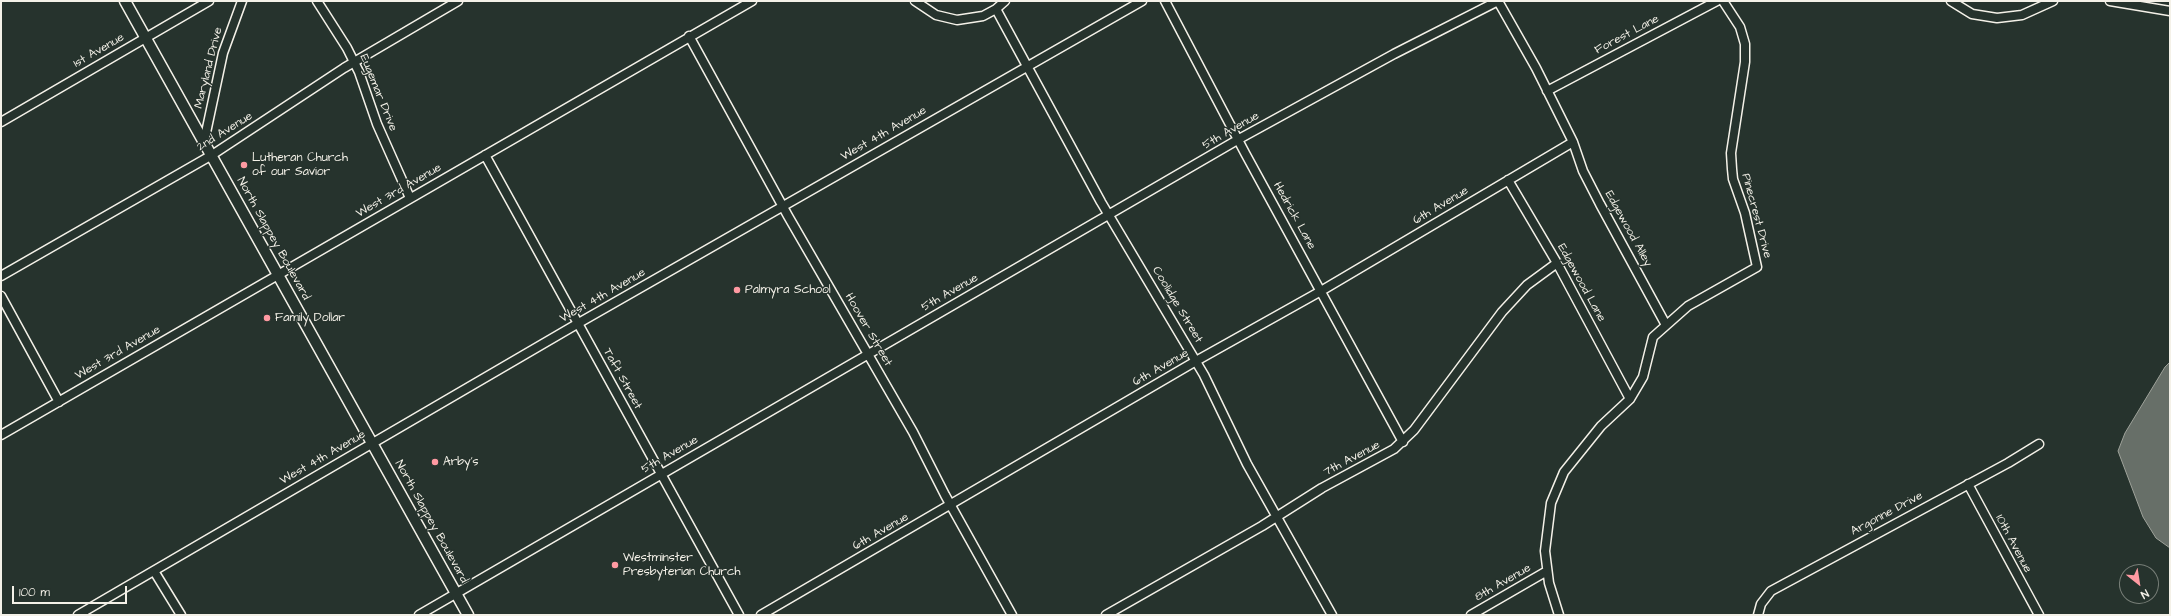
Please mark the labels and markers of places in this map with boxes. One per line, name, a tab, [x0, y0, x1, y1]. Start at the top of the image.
place label: Lutheran Church of our Savior	[252, 151, 348, 179]
marker: Lutheran Church of our Savior	[239, 160, 249, 170]
place label: Palmyra School	[745, 283, 831, 297]
marker: Palmyra School	[732, 285, 742, 295]
place label: Family Dollar	[275, 311, 345, 325]
marker: Family Dollar	[262, 313, 272, 323]
place label: Arby's	[443, 455, 479, 469]
marker: Arby's	[430, 457, 440, 467]
place label: Westminster Presbyterian Church	[623, 551, 740, 579]
marker: Westminster Presbyterian Church	[610, 560, 620, 570]

